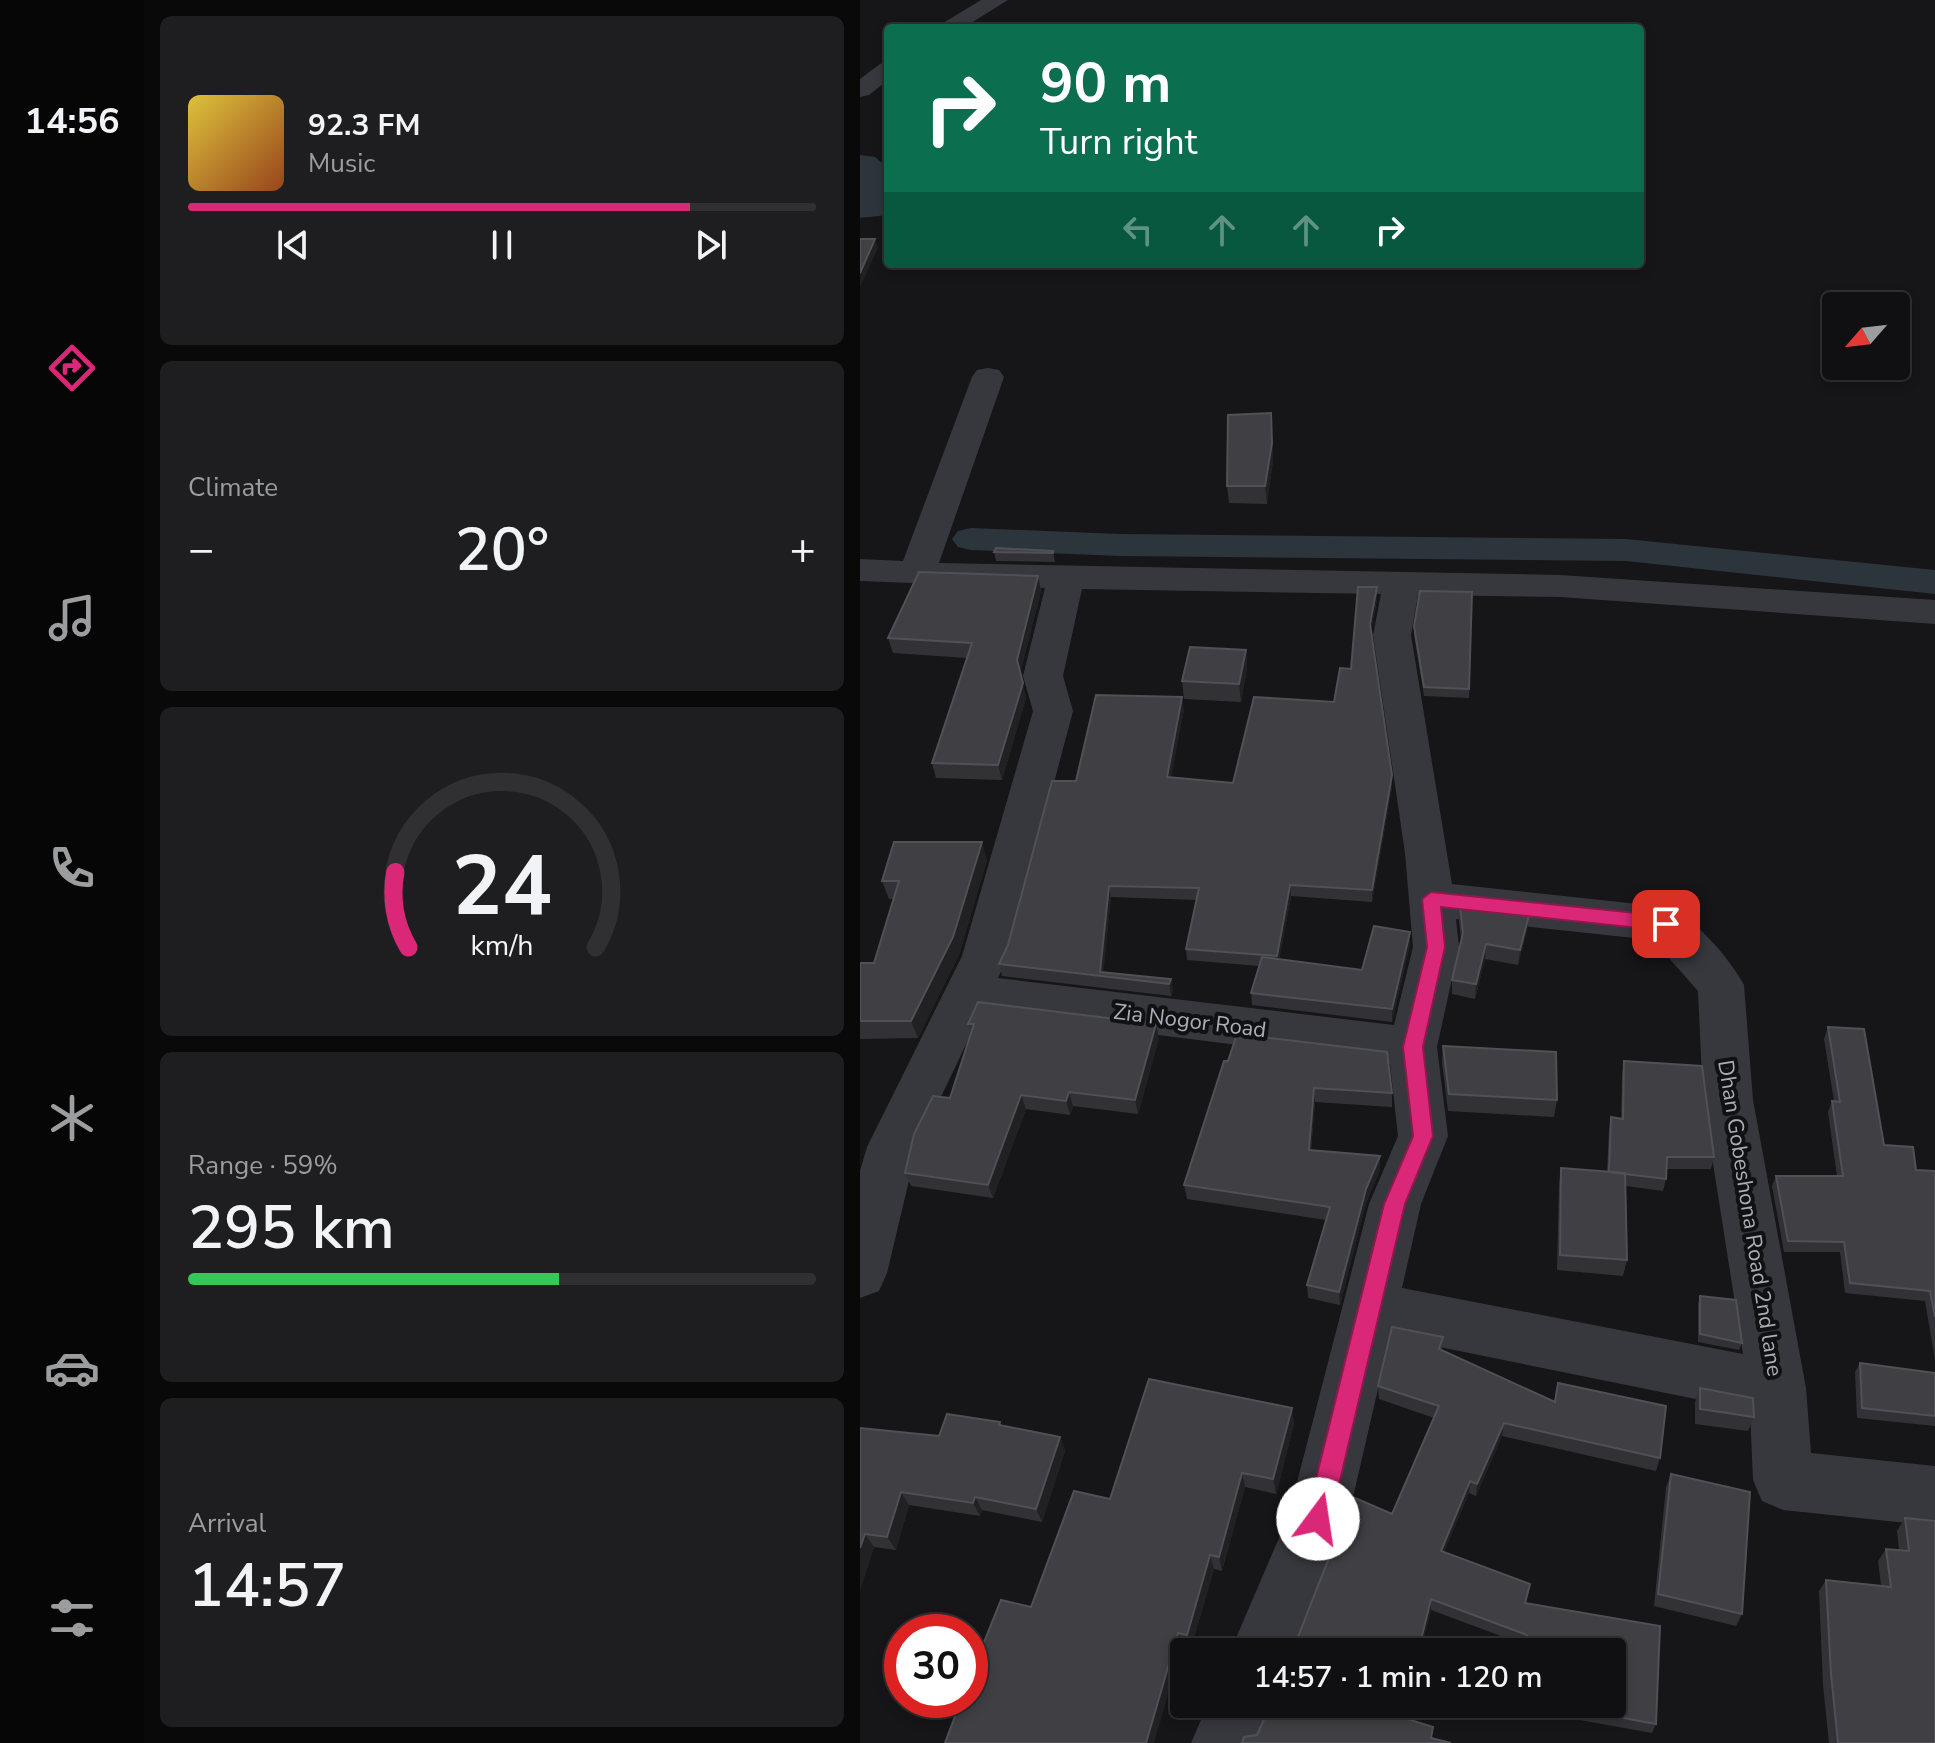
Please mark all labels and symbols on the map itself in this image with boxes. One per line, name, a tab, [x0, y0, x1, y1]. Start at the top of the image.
north arrow	[1822, 292, 1910, 380]
pin	[1632, 890, 1700, 958]
street label: Zia Nogor Road	[1112, 997, 1268, 1045]
street label: Dhan Gobeshona Road 2nd lane	[1710, 1058, 1790, 1378]
position arrow	[1276, 1477, 1360, 1561]
speed limit sign: 30	[884, 1614, 988, 1718]

